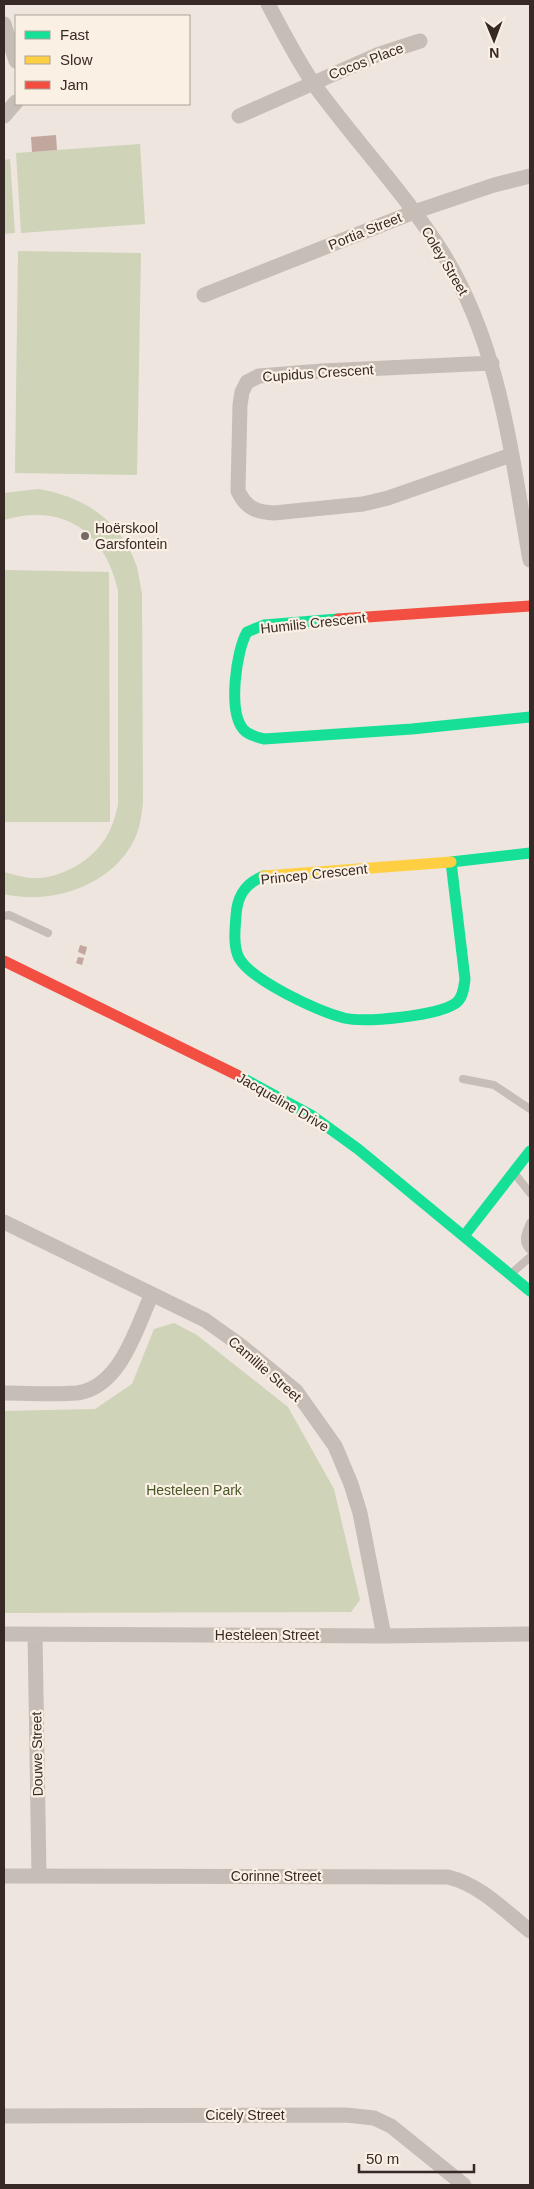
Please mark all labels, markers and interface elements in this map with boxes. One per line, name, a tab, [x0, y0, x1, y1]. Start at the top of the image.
legend	[15, 15, 190, 105]
north arrow	[469, 15, 519, 65]
text: Fast	[60, 26, 90, 43]
street label: Cocos Place	[326, 39, 406, 83]
text: N	[489, 45, 499, 61]
text: Slow	[60, 51, 93, 68]
text: Jam	[60, 76, 88, 93]
street label: Portia Street	[326, 209, 404, 253]
street label: Coley Street	[418, 224, 472, 298]
street label: Cupidus Crescent	[262, 361, 374, 385]
place label: Hoërskool Garsfontein	[95, 520, 167, 552]
marker: Hoërskool Garsfontein	[79, 530, 91, 542]
street label: Humilis Crescent	[260, 610, 367, 636]
street label: Princep Crescent	[260, 860, 368, 888]
street label: Jacqueline Drive	[234, 1069, 332, 1135]
street label: Camillie Street	[225, 1333, 305, 1405]
park label: Hesteleen Park	[146, 1482, 243, 1498]
street label: Hesteleen Street	[215, 1627, 319, 1643]
street label: Douwe Street	[28, 1711, 46, 1797]
street label: Corinne Street	[231, 1868, 321, 1884]
street label: Cicely Street	[205, 2107, 285, 2123]
scale bar	[359, 2142, 474, 2174]
text: 50 m	[366, 2150, 399, 2167]

